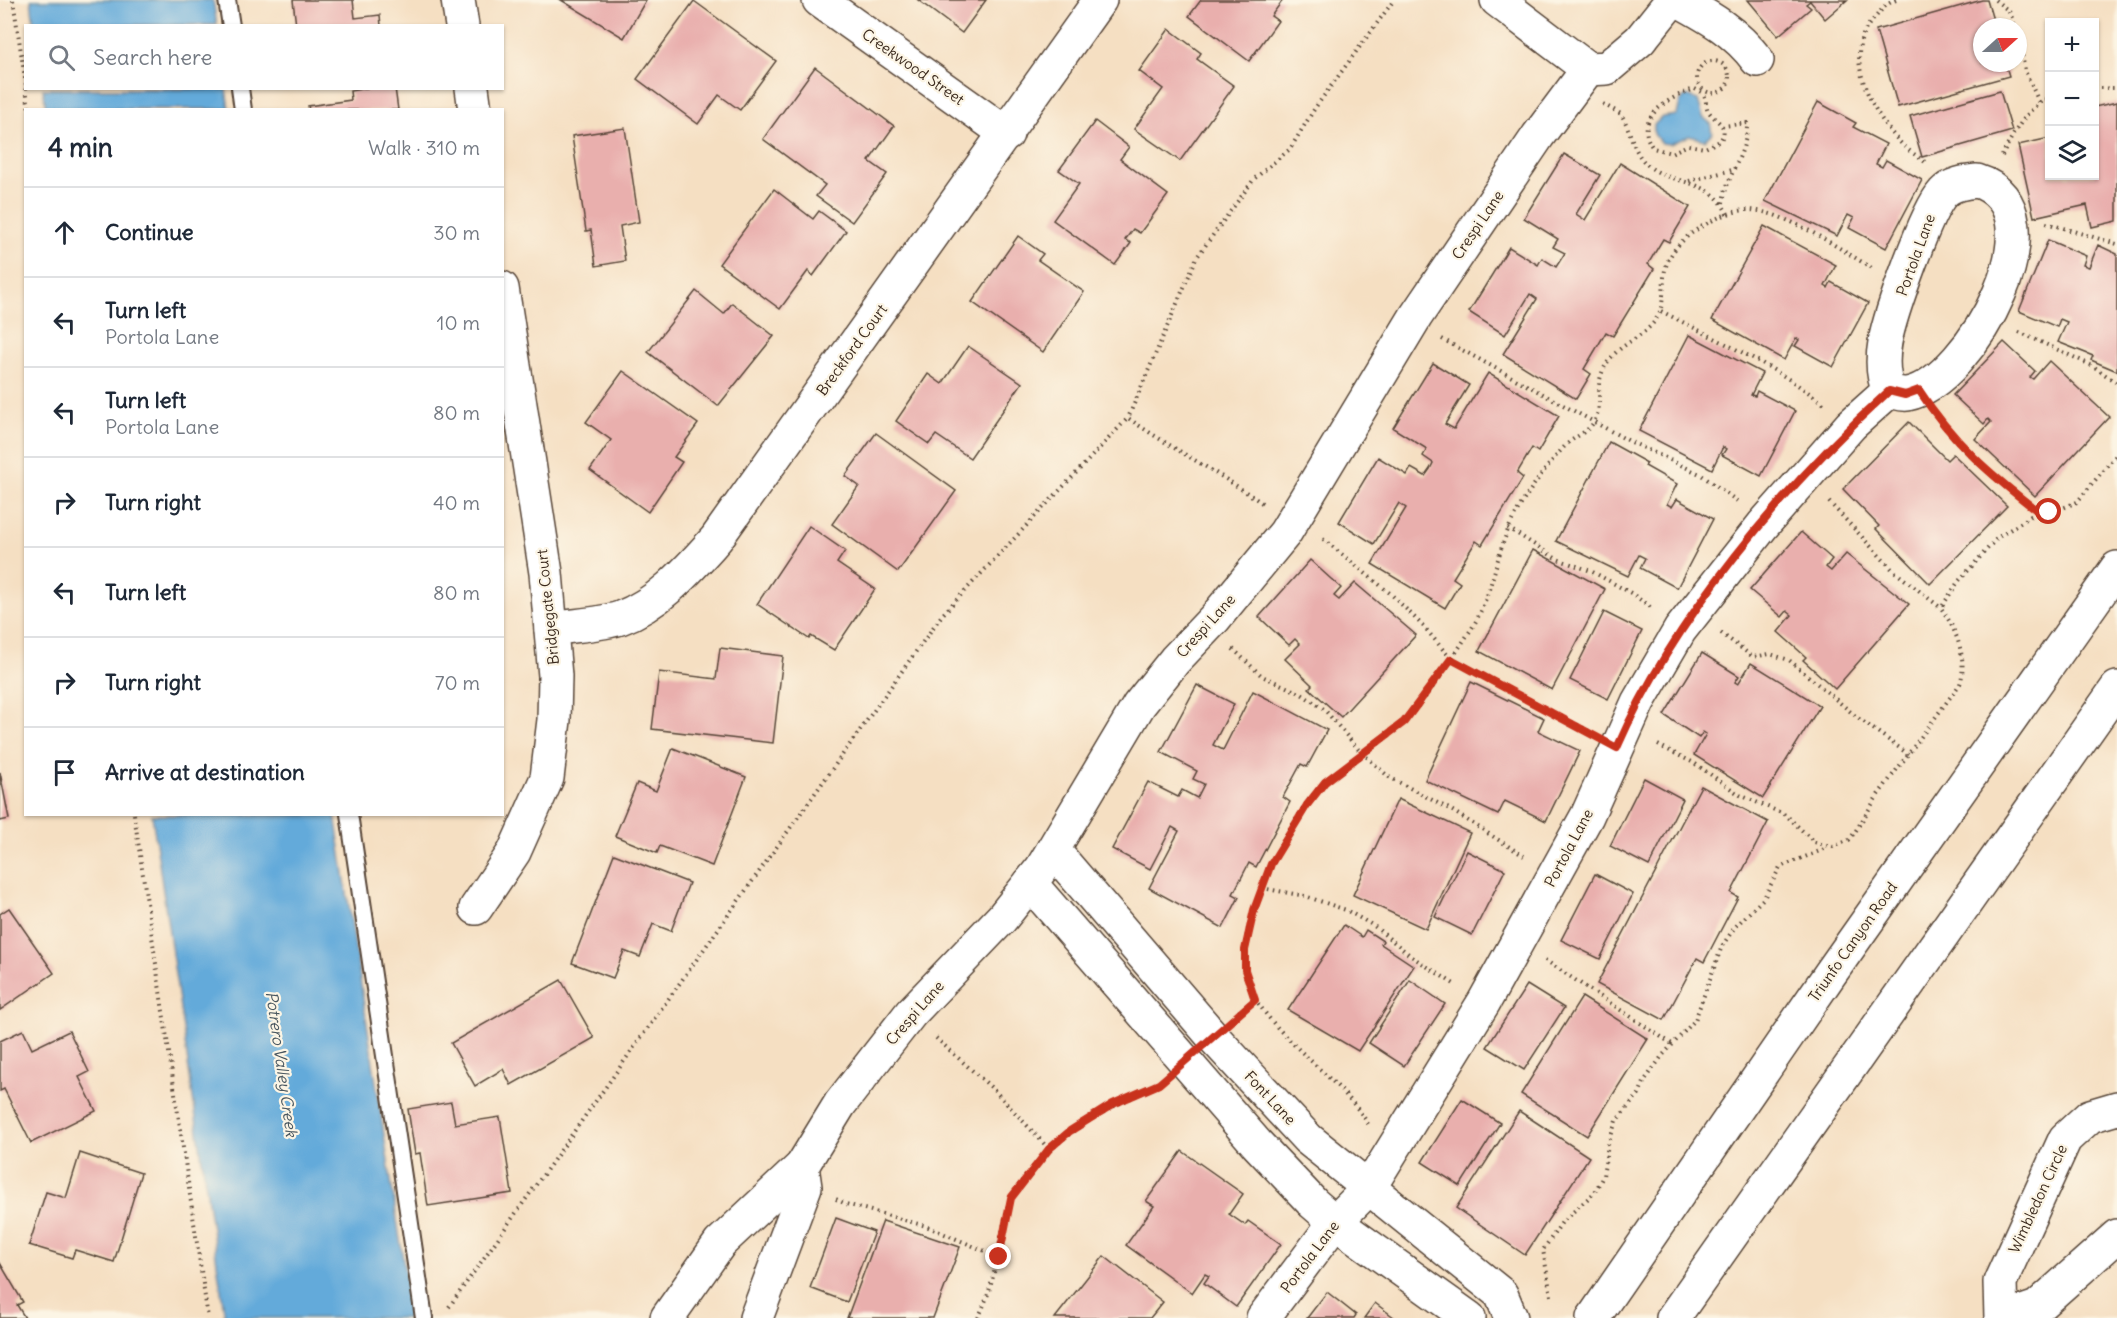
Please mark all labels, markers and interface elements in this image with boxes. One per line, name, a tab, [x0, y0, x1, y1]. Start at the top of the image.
north arrow	[1973, 18, 2027, 72]
map controls	[2045, 18, 2099, 180]
button: +	[2045, 18, 2099, 72]
search box	[24, 24, 504, 90]
street label: Creekwood Street	[859, 24, 968, 109]
icon: search	[45, 41, 78, 74]
text: Search here	[93, 43, 212, 71]
button: −	[2045, 72, 2099, 126]
button: layers	[2045, 126, 2099, 180]
text: 4 min	[48, 131, 113, 164]
text: Walk · 310 m	[368, 135, 480, 160]
street label: Crespi Lane	[1448, 187, 1508, 263]
street label: Portola Lane	[1892, 211, 1939, 298]
icon: ahead	[48, 216, 81, 249]
text: Continue	[105, 218, 194, 246]
text: 30 m	[433, 220, 480, 245]
text: Turn left	[105, 296, 186, 324]
street label: Breckford Court	[812, 300, 891, 399]
icon: left	[48, 306, 81, 339]
text: 10 m	[437, 310, 480, 335]
text: Portola Lane	[105, 324, 219, 349]
text: Turn left	[105, 386, 186, 414]
icon: left	[48, 396, 81, 429]
text: 80 m	[433, 400, 480, 425]
text: Portola Lane	[105, 414, 219, 439]
icon: right	[48, 486, 81, 519]
text: Turn right	[105, 488, 201, 516]
text: 40 m	[433, 490, 480, 515]
route start	[2035, 498, 2061, 524]
street label: Bridgegate Court	[532, 548, 563, 666]
icon: left	[48, 576, 81, 609]
text: Turn left	[105, 578, 186, 606]
text: 80 m	[433, 580, 480, 605]
street label: Crespi Lane	[1172, 590, 1239, 661]
icon: right	[48, 666, 81, 699]
text: Turn right	[105, 668, 201, 696]
text: 70 m	[435, 670, 480, 695]
icon: arrive	[48, 756, 81, 789]
text: Arrive at destination	[105, 758, 305, 786]
street label: Portola Lane	[1540, 806, 1597, 890]
street label: Triunfo Canyon Road	[1804, 878, 1901, 1005]
street label: Crespi Lane	[881, 977, 948, 1049]
water label: Potrero Valley Creek	[262, 990, 302, 1140]
street label: Font Lane	[1241, 1067, 1300, 1129]
street label: Wimbledon Circle	[2004, 1141, 2071, 1256]
street label: Portola Lane	[1276, 1217, 1343, 1297]
route end	[985, 1243, 1011, 1269]

